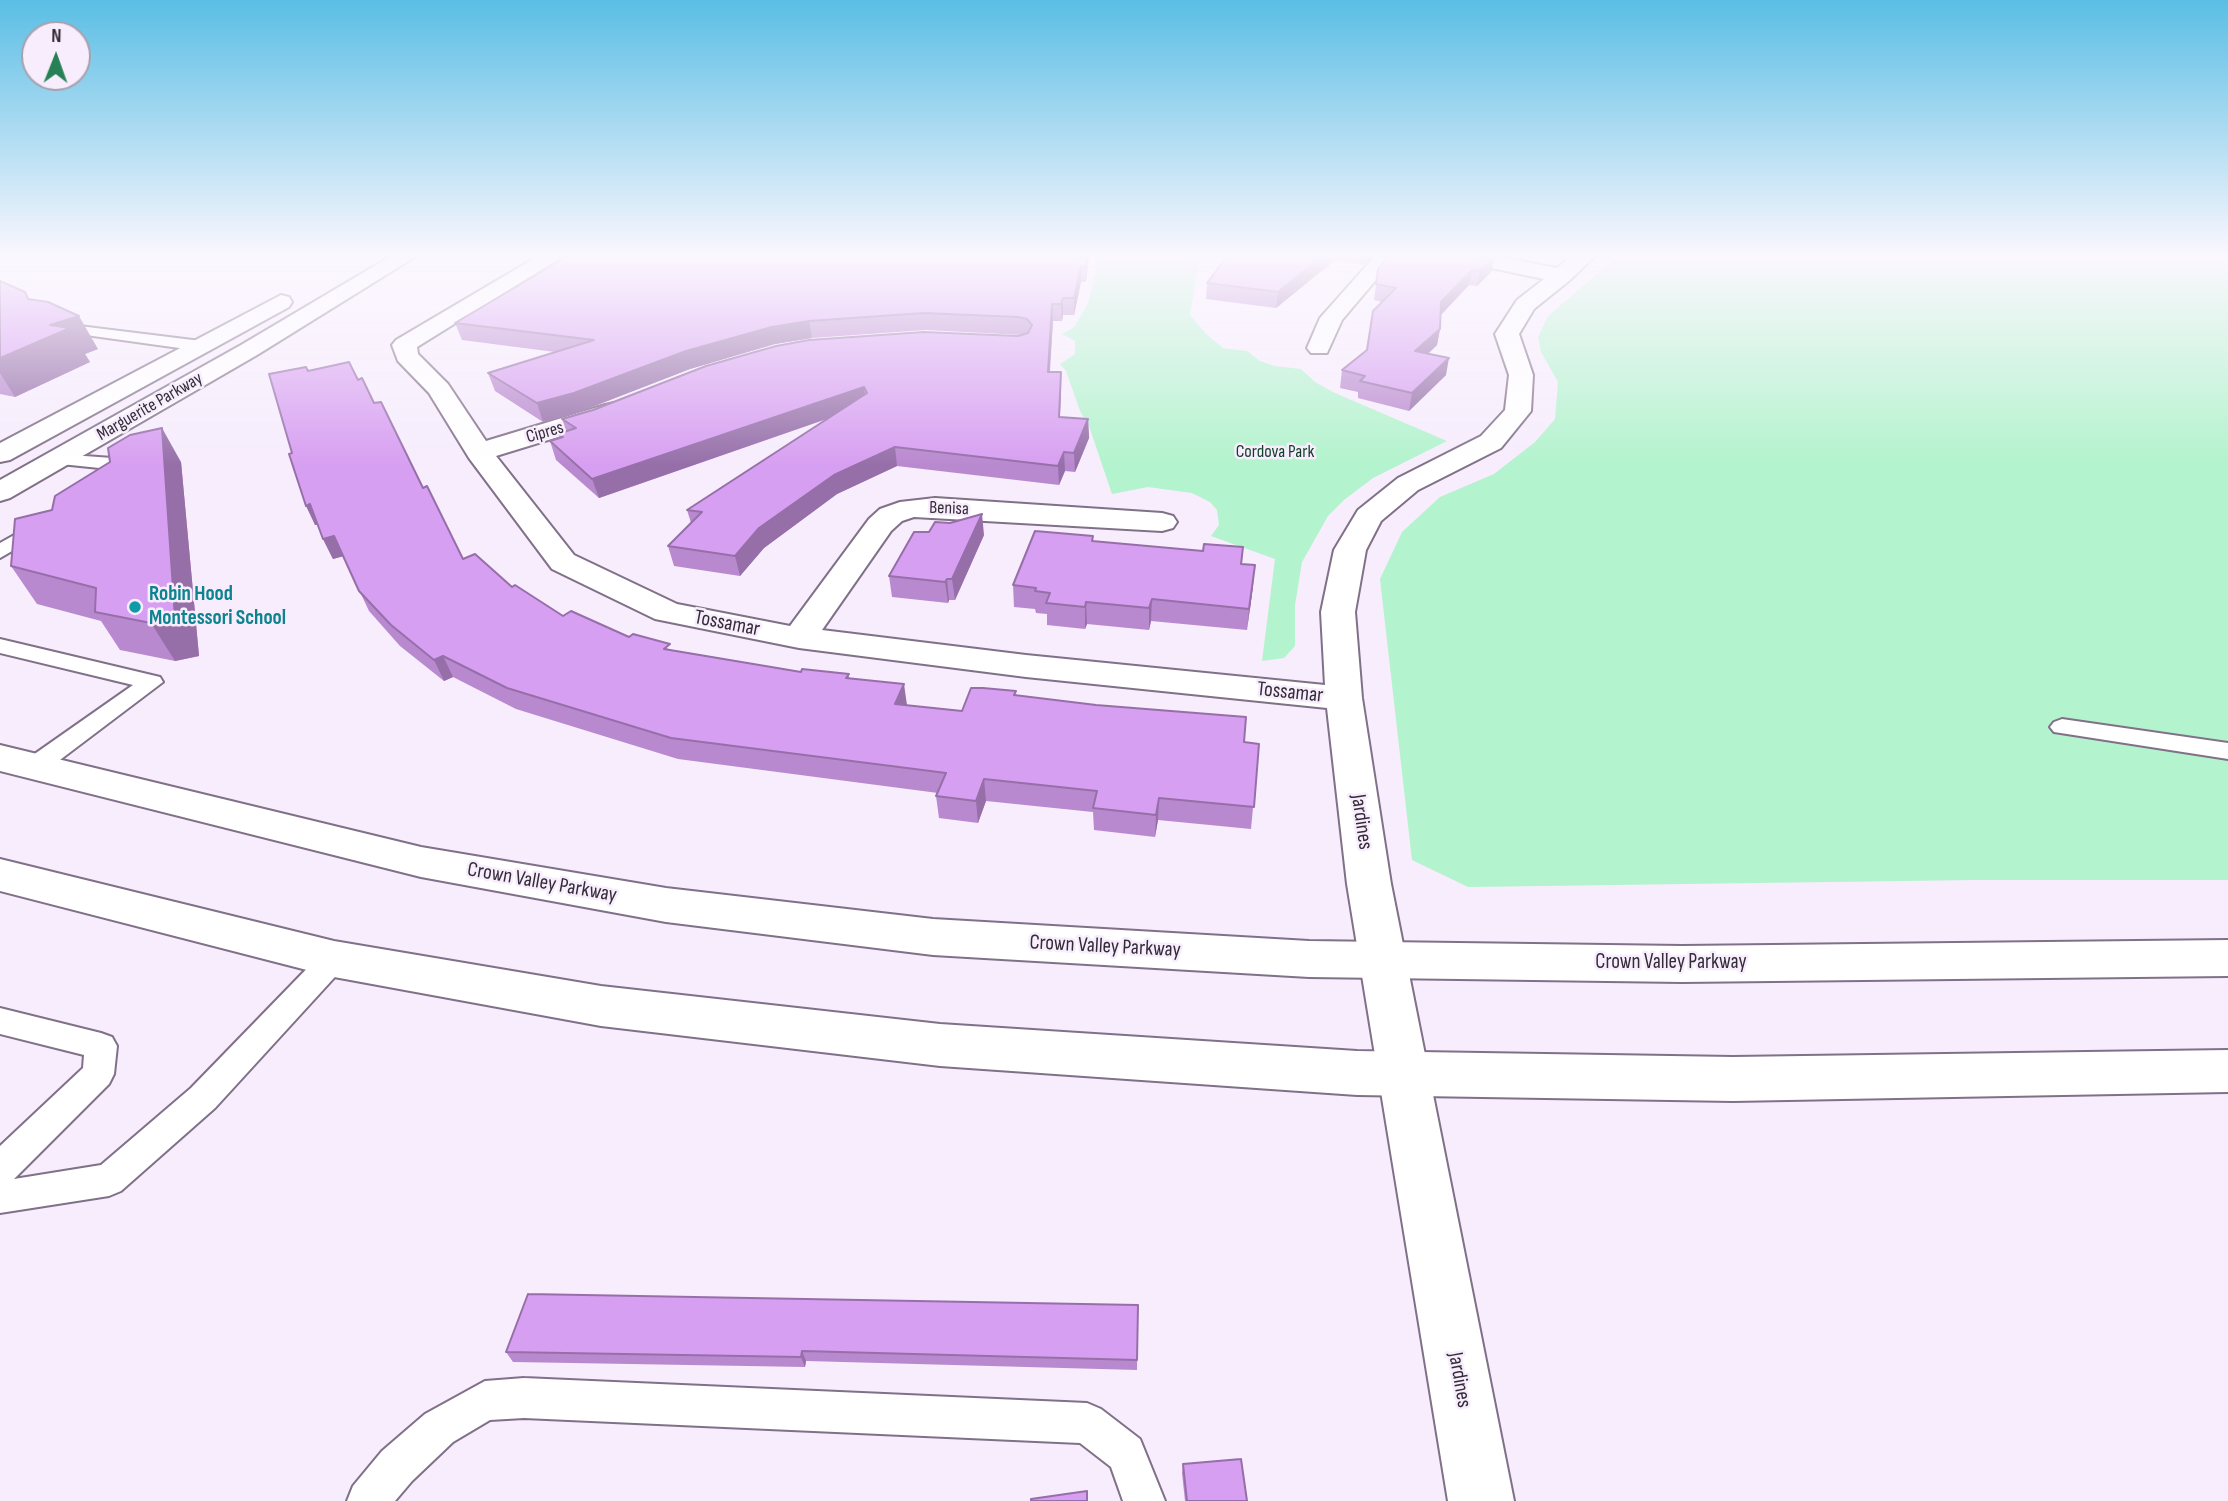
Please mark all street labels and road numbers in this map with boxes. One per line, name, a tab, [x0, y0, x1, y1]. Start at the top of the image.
street label: Marguerite Parkway	[93, 368, 207, 446]
street label: Cipres	[524, 417, 566, 449]
street label: Benisa	[929, 498, 969, 520]
street label: Tossamar	[692, 605, 762, 643]
street label: Tossamar	[1256, 677, 1324, 709]
street label: Jardines	[1345, 793, 1377, 851]
street label: Crown Valley Parkway	[465, 857, 619, 909]
street label: Crown Valley Parkway	[1029, 930, 1181, 964]
street label: Crown Valley Parkway	[1595, 950, 1747, 976]
street label: Jardines	[1442, 1350, 1476, 1410]

